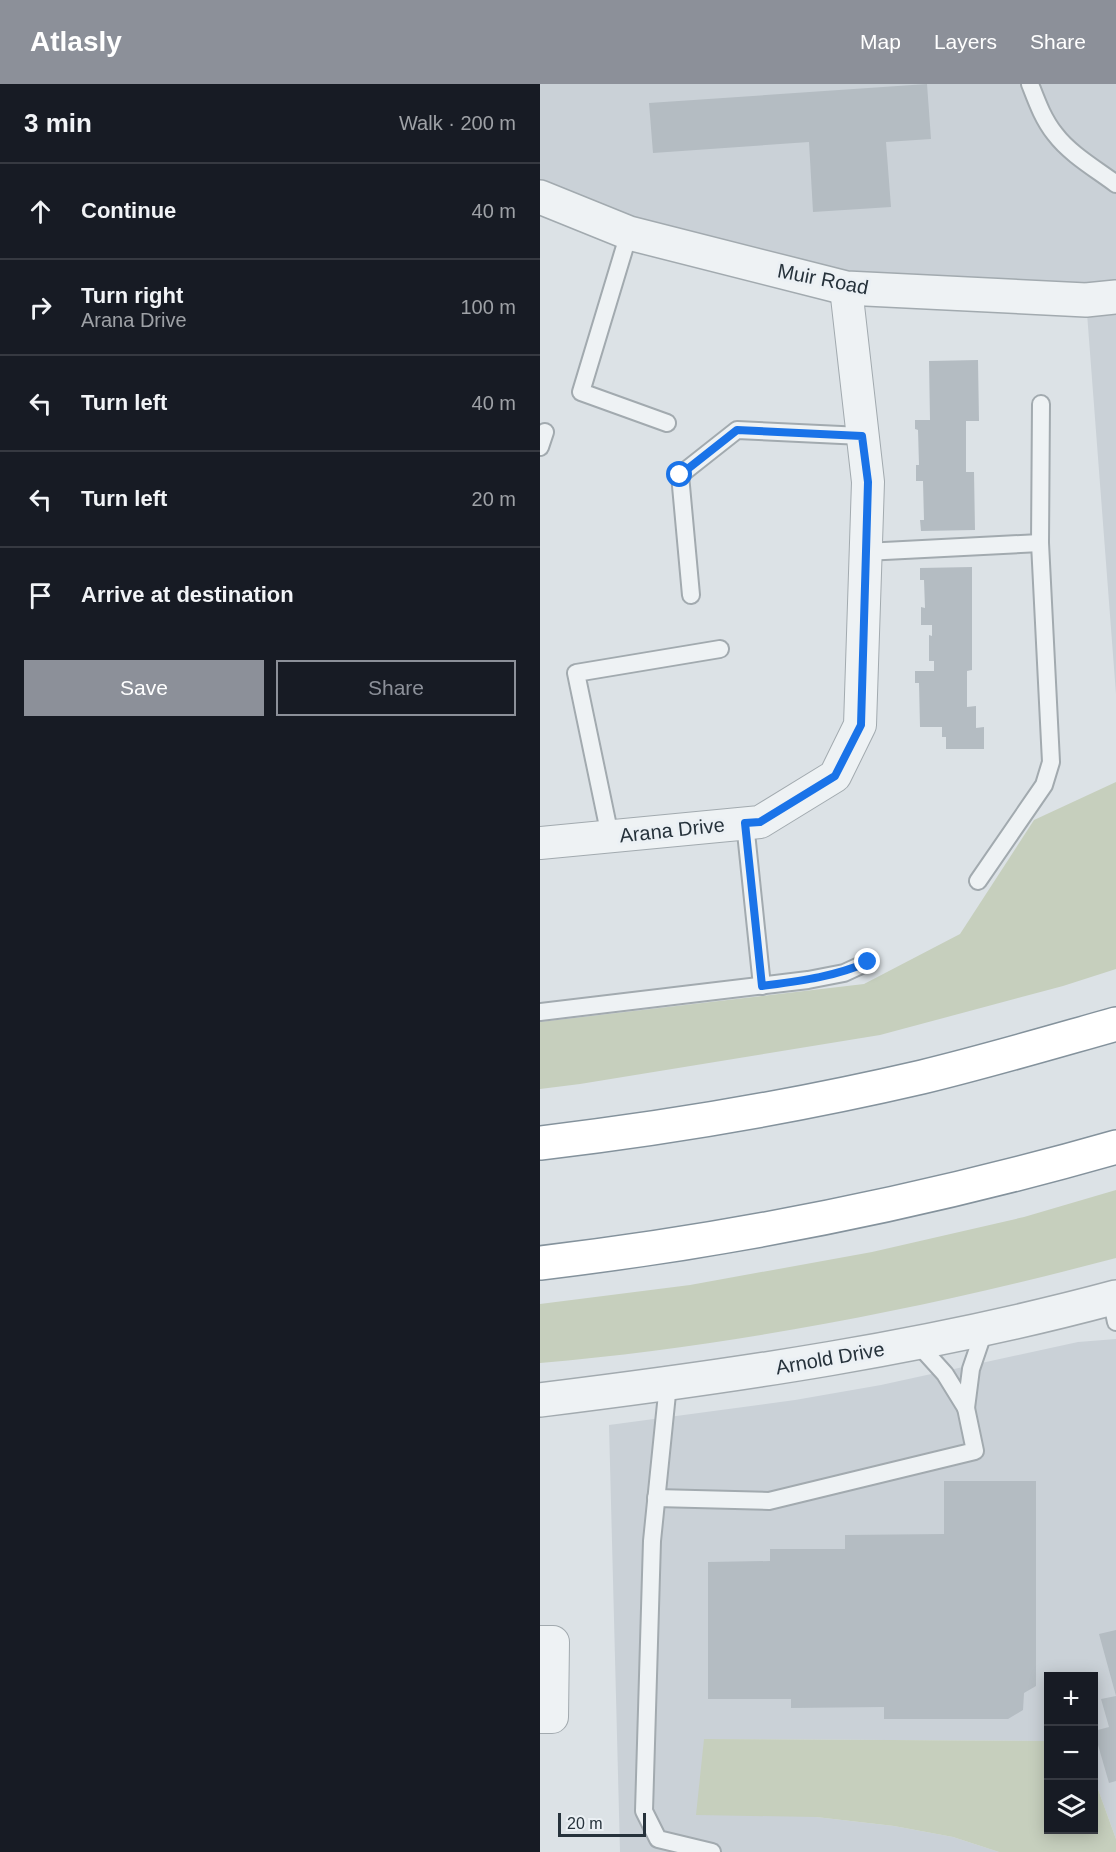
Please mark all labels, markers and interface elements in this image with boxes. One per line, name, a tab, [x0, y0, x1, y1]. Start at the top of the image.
text: Atlasly	[30, 26, 122, 57]
text: Map	[860, 30, 901, 53]
text: Layers	[934, 30, 997, 53]
text: Share	[1030, 30, 1086, 53]
text: 3 min	[24, 108, 92, 138]
text: Walk · 200 m	[399, 112, 516, 134]
icon: ahead	[24, 195, 57, 228]
text: Continue	[81, 198, 176, 223]
text: 40 m	[472, 200, 516, 222]
street label: Muir Road	[776, 259, 870, 299]
text: Turn right	[81, 283, 183, 308]
icon: right	[24, 291, 57, 324]
text: 100 m	[460, 296, 516, 318]
text: Arana Drive	[81, 309, 187, 331]
icon: left	[24, 387, 57, 420]
text: Turn left	[81, 390, 167, 415]
text: 40 m	[472, 392, 516, 414]
route start	[666, 461, 692, 487]
icon: left	[24, 483, 57, 516]
text: Turn left	[81, 486, 167, 511]
text: 20 m	[472, 488, 516, 510]
icon: arrive	[24, 579, 57, 612]
text: Arrive at destination	[81, 582, 294, 607]
button: Save	[24, 660, 264, 716]
button: Share	[276, 660, 516, 716]
street label: Arana Drive	[618, 814, 726, 846]
route end	[854, 948, 880, 974]
street label: Arnold Drive	[774, 1338, 886, 1378]
map controls	[1044, 1672, 1098, 1834]
button: +	[1044, 1672, 1098, 1726]
button: −	[1044, 1726, 1098, 1780]
button: layers	[1044, 1780, 1098, 1834]
scale bar	[558, 1810, 646, 1838]
text: 20 m	[567, 1815, 603, 1832]

